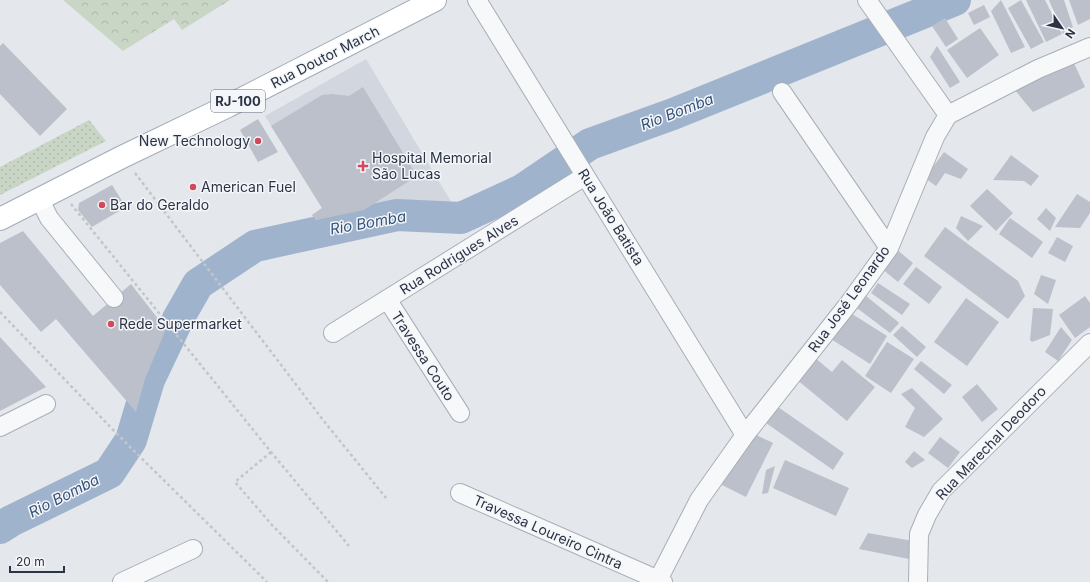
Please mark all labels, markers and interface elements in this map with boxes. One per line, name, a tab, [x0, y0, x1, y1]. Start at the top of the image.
north arrow	[1042, 8, 1082, 48]
street label: Rua Doutor March	[268, 22, 382, 91]
text: N	[1062, 26, 1078, 41]
water label: Rio Bomba	[638, 89, 716, 134]
road number: RJ-100	[211, 90, 265, 112]
place label: New Technology	[139, 132, 250, 149]
marker: New Technology	[253, 136, 263, 146]
place label: Hospital Memorial São Lucas	[372, 149, 492, 182]
marker: Hospital Memorial São Lucas	[357, 160, 369, 172]
street label: Rua João Batista	[575, 165, 648, 268]
place label: American Fuel	[201, 178, 296, 195]
marker: American Fuel	[188, 182, 198, 192]
place label: Bar do Geraldo	[110, 196, 209, 213]
marker: Bar do Geraldo	[97, 200, 107, 210]
water label: Rio Bomba	[328, 206, 407, 239]
street label: Rua Rodrigues Alves	[396, 211, 521, 298]
street label: Rua José Leonardo	[804, 242, 893, 355]
street label: Travessa Couto	[388, 308, 459, 404]
place label: Rede Supermarket	[119, 315, 242, 332]
marker: Rede Supermarket	[106, 319, 116, 329]
street label: Rua Marechal Deodoro	[932, 382, 1049, 503]
water label: Rio Bomba	[25, 470, 102, 521]
street label: Travessa Loureiro Cintra	[471, 491, 626, 572]
scale bar	[10, 548, 64, 574]
text: 20 m	[16, 554, 45, 569]

